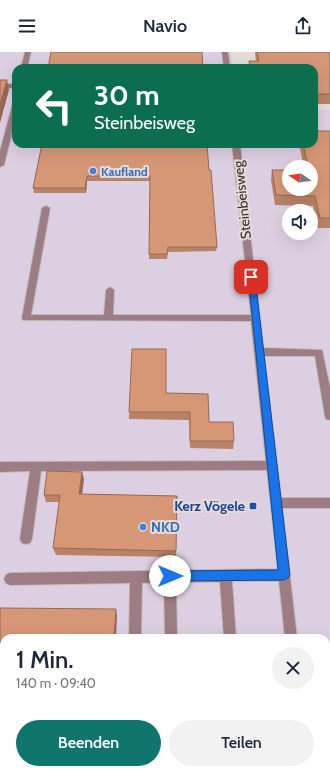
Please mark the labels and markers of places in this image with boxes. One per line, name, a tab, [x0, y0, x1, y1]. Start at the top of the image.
place label: Kaufland	[101, 164, 148, 179]
marker: Kaufland	[88, 166, 98, 176]
pin	[234, 260, 268, 294]
place label: Kerz Vögele	[174, 497, 245, 515]
marker: Kerz Vögele	[248, 501, 258, 511]
place label: NKD	[151, 518, 180, 536]
marker: NKD	[138, 522, 148, 532]

